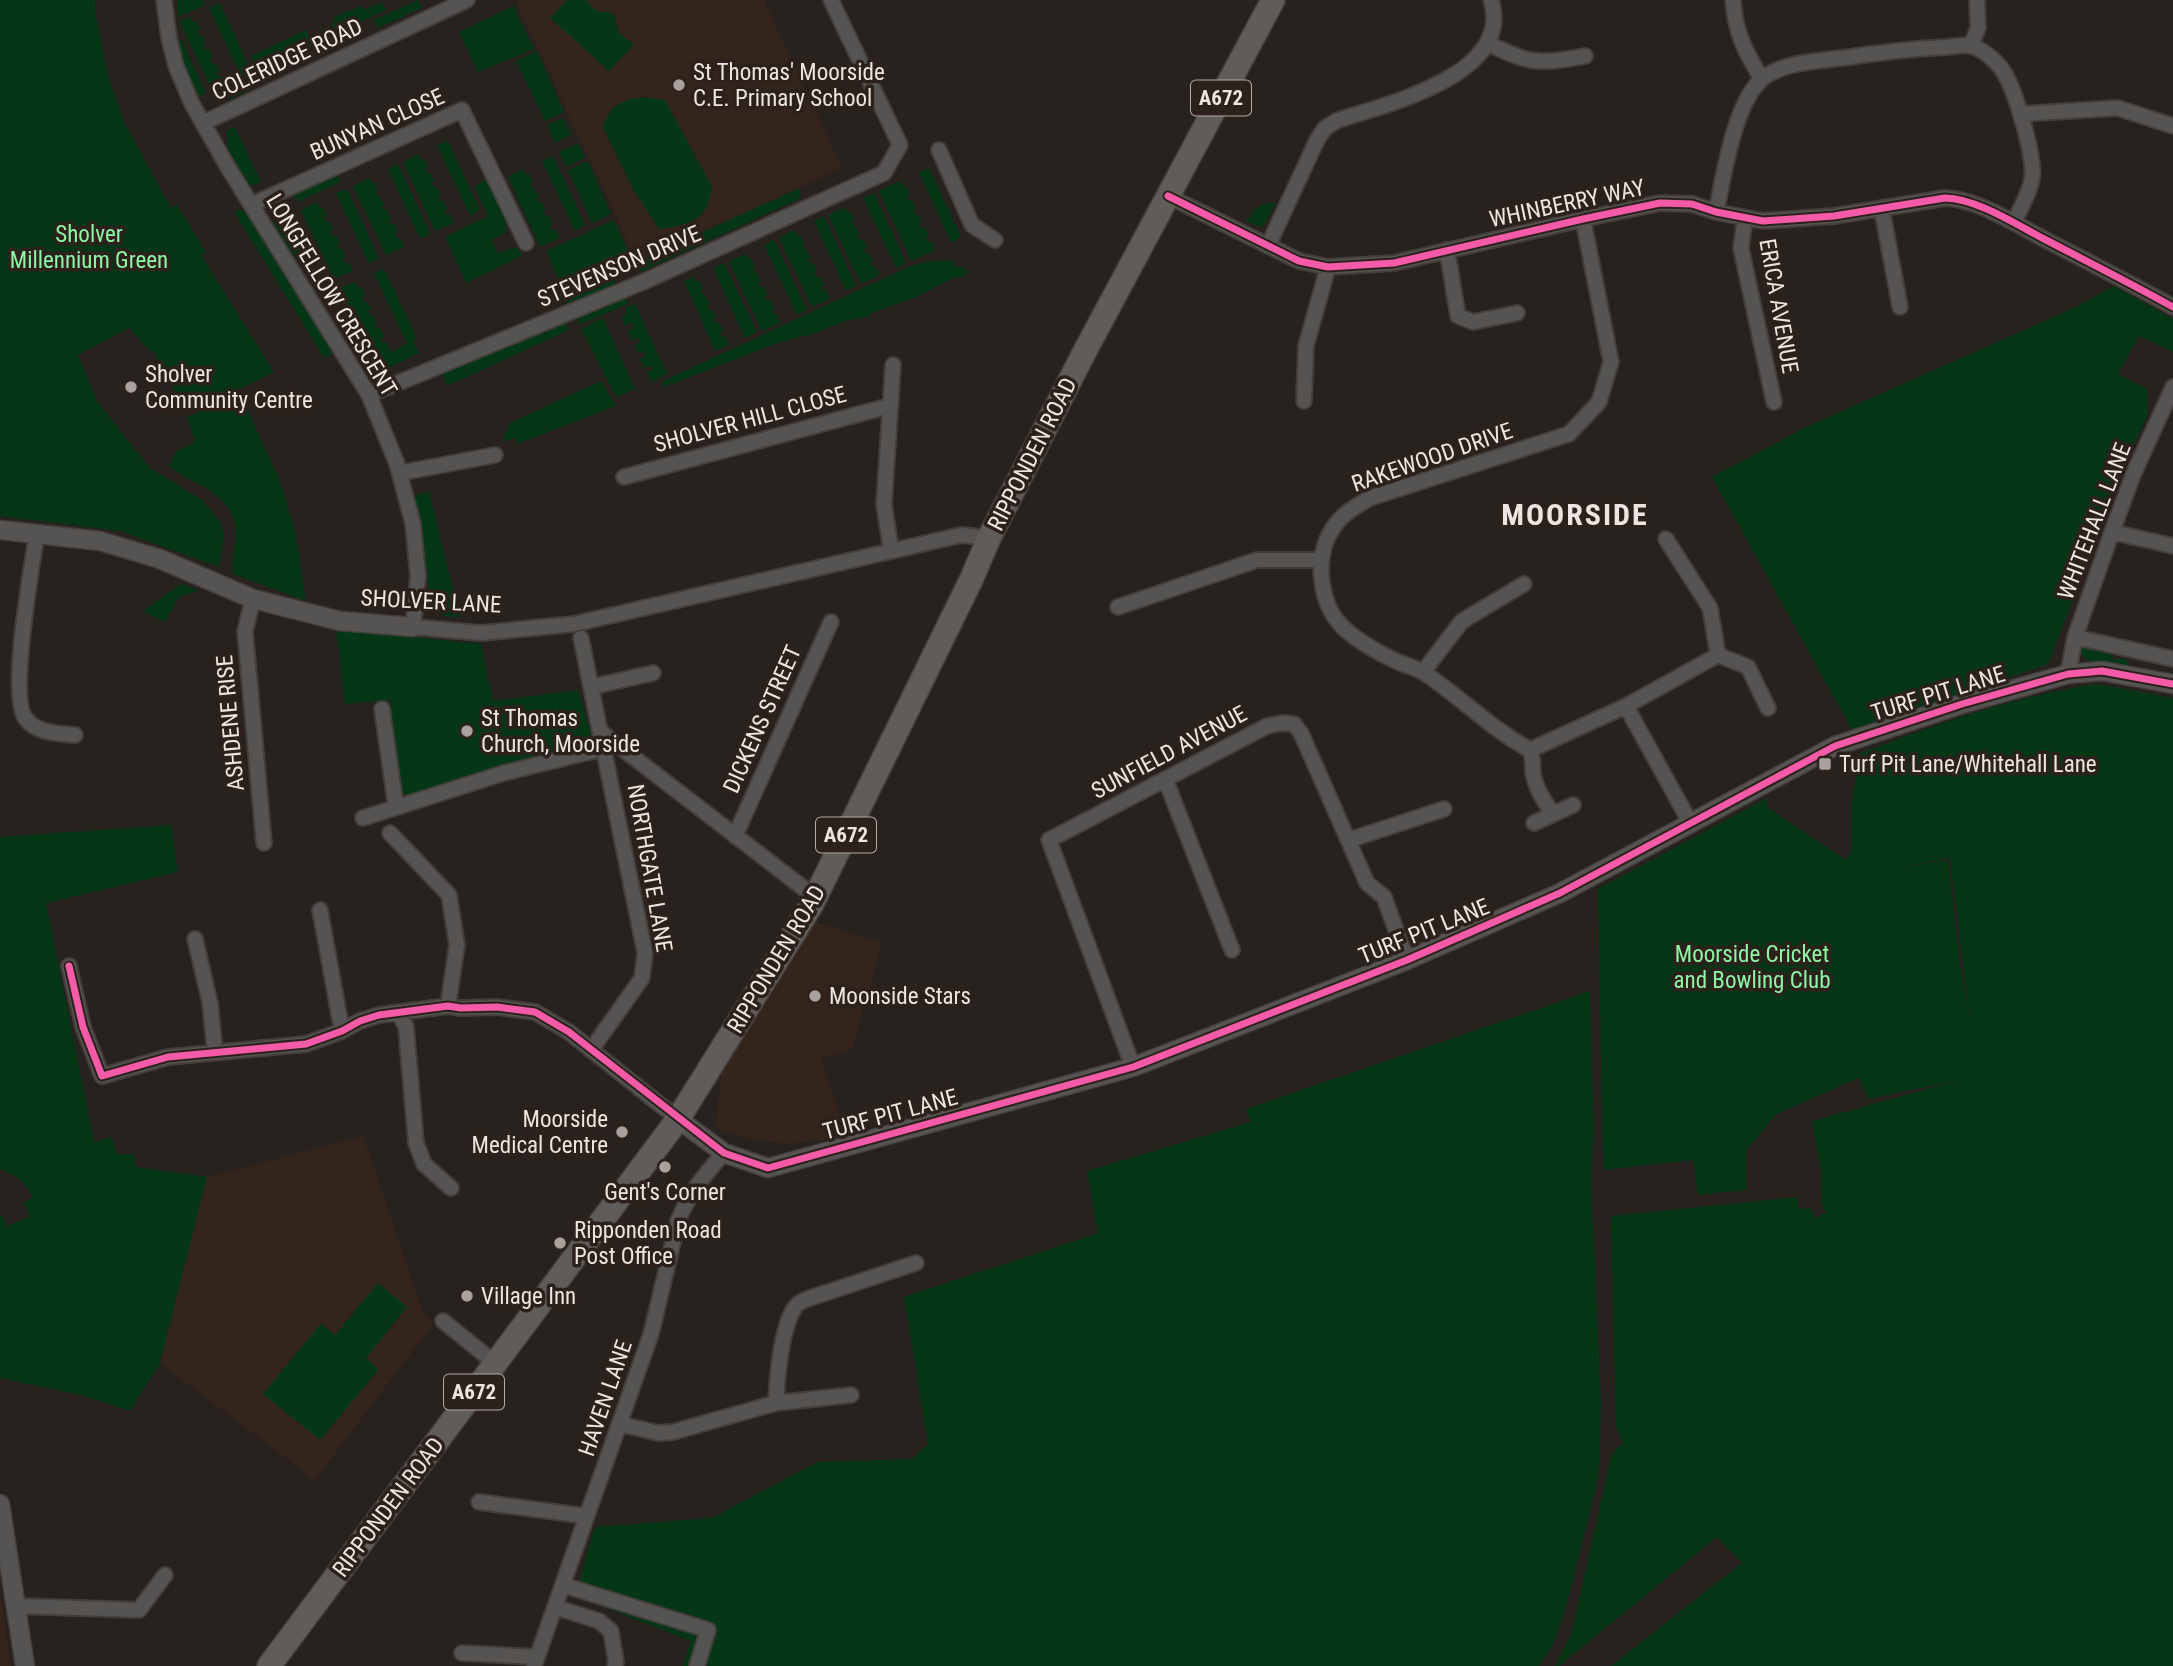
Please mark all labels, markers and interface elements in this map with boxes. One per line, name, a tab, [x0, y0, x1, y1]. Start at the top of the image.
street label: COLERIDGE ROAD	[208, 13, 367, 106]
place label: St Thomas' Moorside C.E. Primary School	[693, 59, 885, 112]
marker: St Thomas' Moorside C.E. Primary School	[671, 77, 687, 93]
road number: A672	[1191, 80, 1251, 116]
street label: BUNYAN CLOSE	[306, 83, 448, 166]
street label: WHINBERRY WAY	[1487, 174, 1647, 233]
street label: LONGFELLOW CRESCENT	[260, 189, 403, 401]
street label: STEVENSON DRIVE	[534, 220, 705, 313]
park label: Sholver Millennium Green	[10, 221, 168, 274]
street label: ERICA AVENUE	[1753, 237, 1804, 375]
place label: Sholver Community Centre	[145, 361, 313, 414]
street label: RIPPONDEN ROAD	[982, 373, 1083, 535]
marker: Sholver Community Centre	[123, 379, 139, 395]
street label: SHOLVER HILL CLOSE	[651, 381, 849, 458]
street label: RAKEWOOD DRIVE	[1348, 417, 1516, 498]
street label: WHITEHALL LANE	[2052, 439, 2137, 603]
district label: MOORSIDE	[1501, 497, 1649, 532]
street label: SHOLVER LANE	[360, 584, 502, 619]
street label: DICKENS STREET	[718, 641, 807, 797]
street label: ASHDENE RISE	[211, 654, 250, 792]
street label: TURF PIT LANE	[1868, 660, 2008, 727]
street label: SUNFIELD AVENUE	[1087, 700, 1251, 805]
place label: St Thomas Church, Moorside	[481, 705, 640, 758]
marker: St Thomas Church, Moorside	[459, 723, 475, 739]
place label: Turf Pit Lane/Whitehall Lane	[1839, 751, 2097, 778]
marker: Turf Pit Lane/Whitehall Lane	[1817, 756, 1833, 772]
street label: NORTHGATE LANE	[621, 782, 678, 954]
road number: A672	[816, 818, 876, 852]
street label: RIPPONDEN ROAD	[722, 880, 831, 1038]
street label: TURF PIT LANE	[1355, 893, 1493, 970]
park label: Moorside Cricket and Bowling Club	[1674, 941, 1831, 994]
place label: Moonside Stars	[829, 983, 971, 1010]
marker: Moonside Stars	[807, 988, 823, 1004]
street label: TURF PIT LANE	[820, 1084, 961, 1145]
place label: Moorside Medical Centre	[472, 1106, 608, 1159]
marker: Moorside Medical Centre	[614, 1124, 630, 1140]
marker: Gent's Corner	[657, 1159, 673, 1175]
place label: Gent's Corner	[604, 1179, 726, 1206]
place label: Ripponden Road Post Office	[574, 1217, 722, 1270]
marker: Ripponden Road Post Office	[552, 1235, 568, 1251]
place label: Village Inn	[481, 1283, 576, 1310]
marker: Village Inn	[459, 1288, 475, 1304]
street label: HAVEN LANE	[573, 1337, 638, 1460]
road number: A672	[444, 1374, 504, 1410]
street label: RIPPONDEN ROAD	[327, 1432, 450, 1582]

